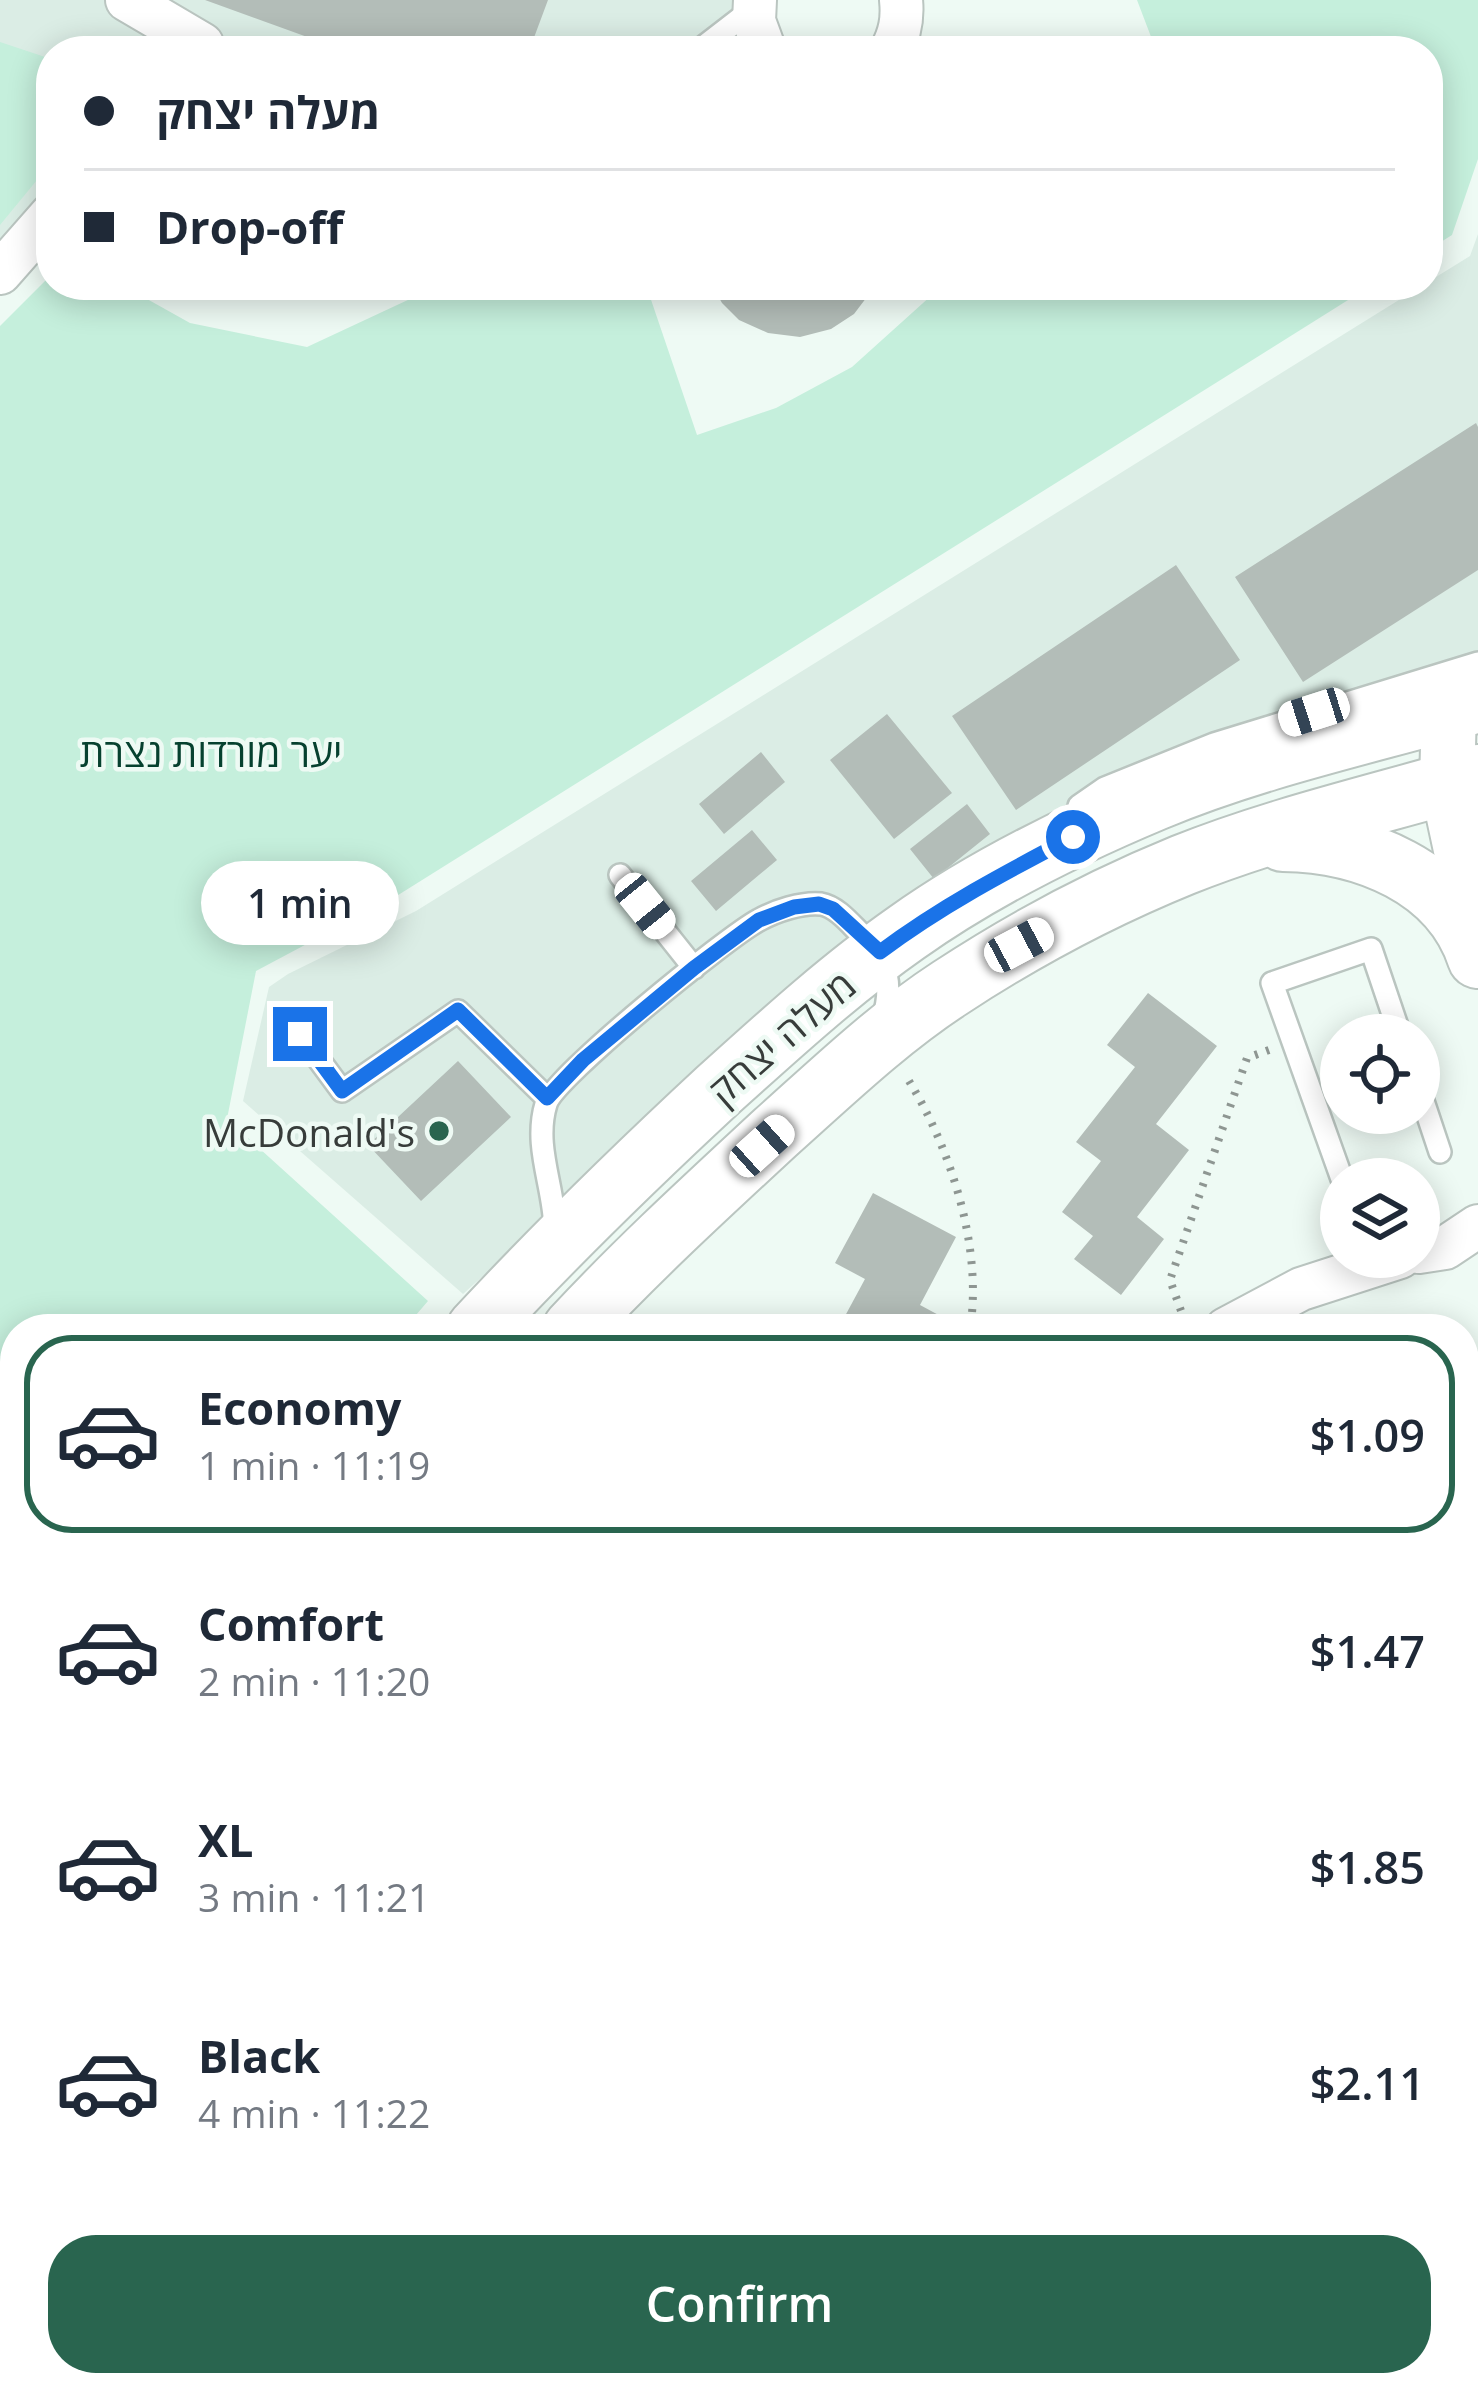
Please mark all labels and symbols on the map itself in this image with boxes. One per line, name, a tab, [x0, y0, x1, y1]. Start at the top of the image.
car	[1274, 684, 1354, 740]
park label: יער מורדות נצרת	[80, 725, 342, 778]
route start	[1046, 810, 1100, 864]
callout: 1 min	[201, 860, 399, 944]
car	[608, 867, 682, 945]
car	[979, 912, 1059, 978]
street label: מעלה יצחק	[696, 958, 866, 1116]
route end	[273, 1007, 327, 1061]
place label: McDonald's	[203, 1105, 415, 1158]
car	[723, 1109, 801, 1183]
marker: McDonald's	[426, 1118, 452, 1144]

